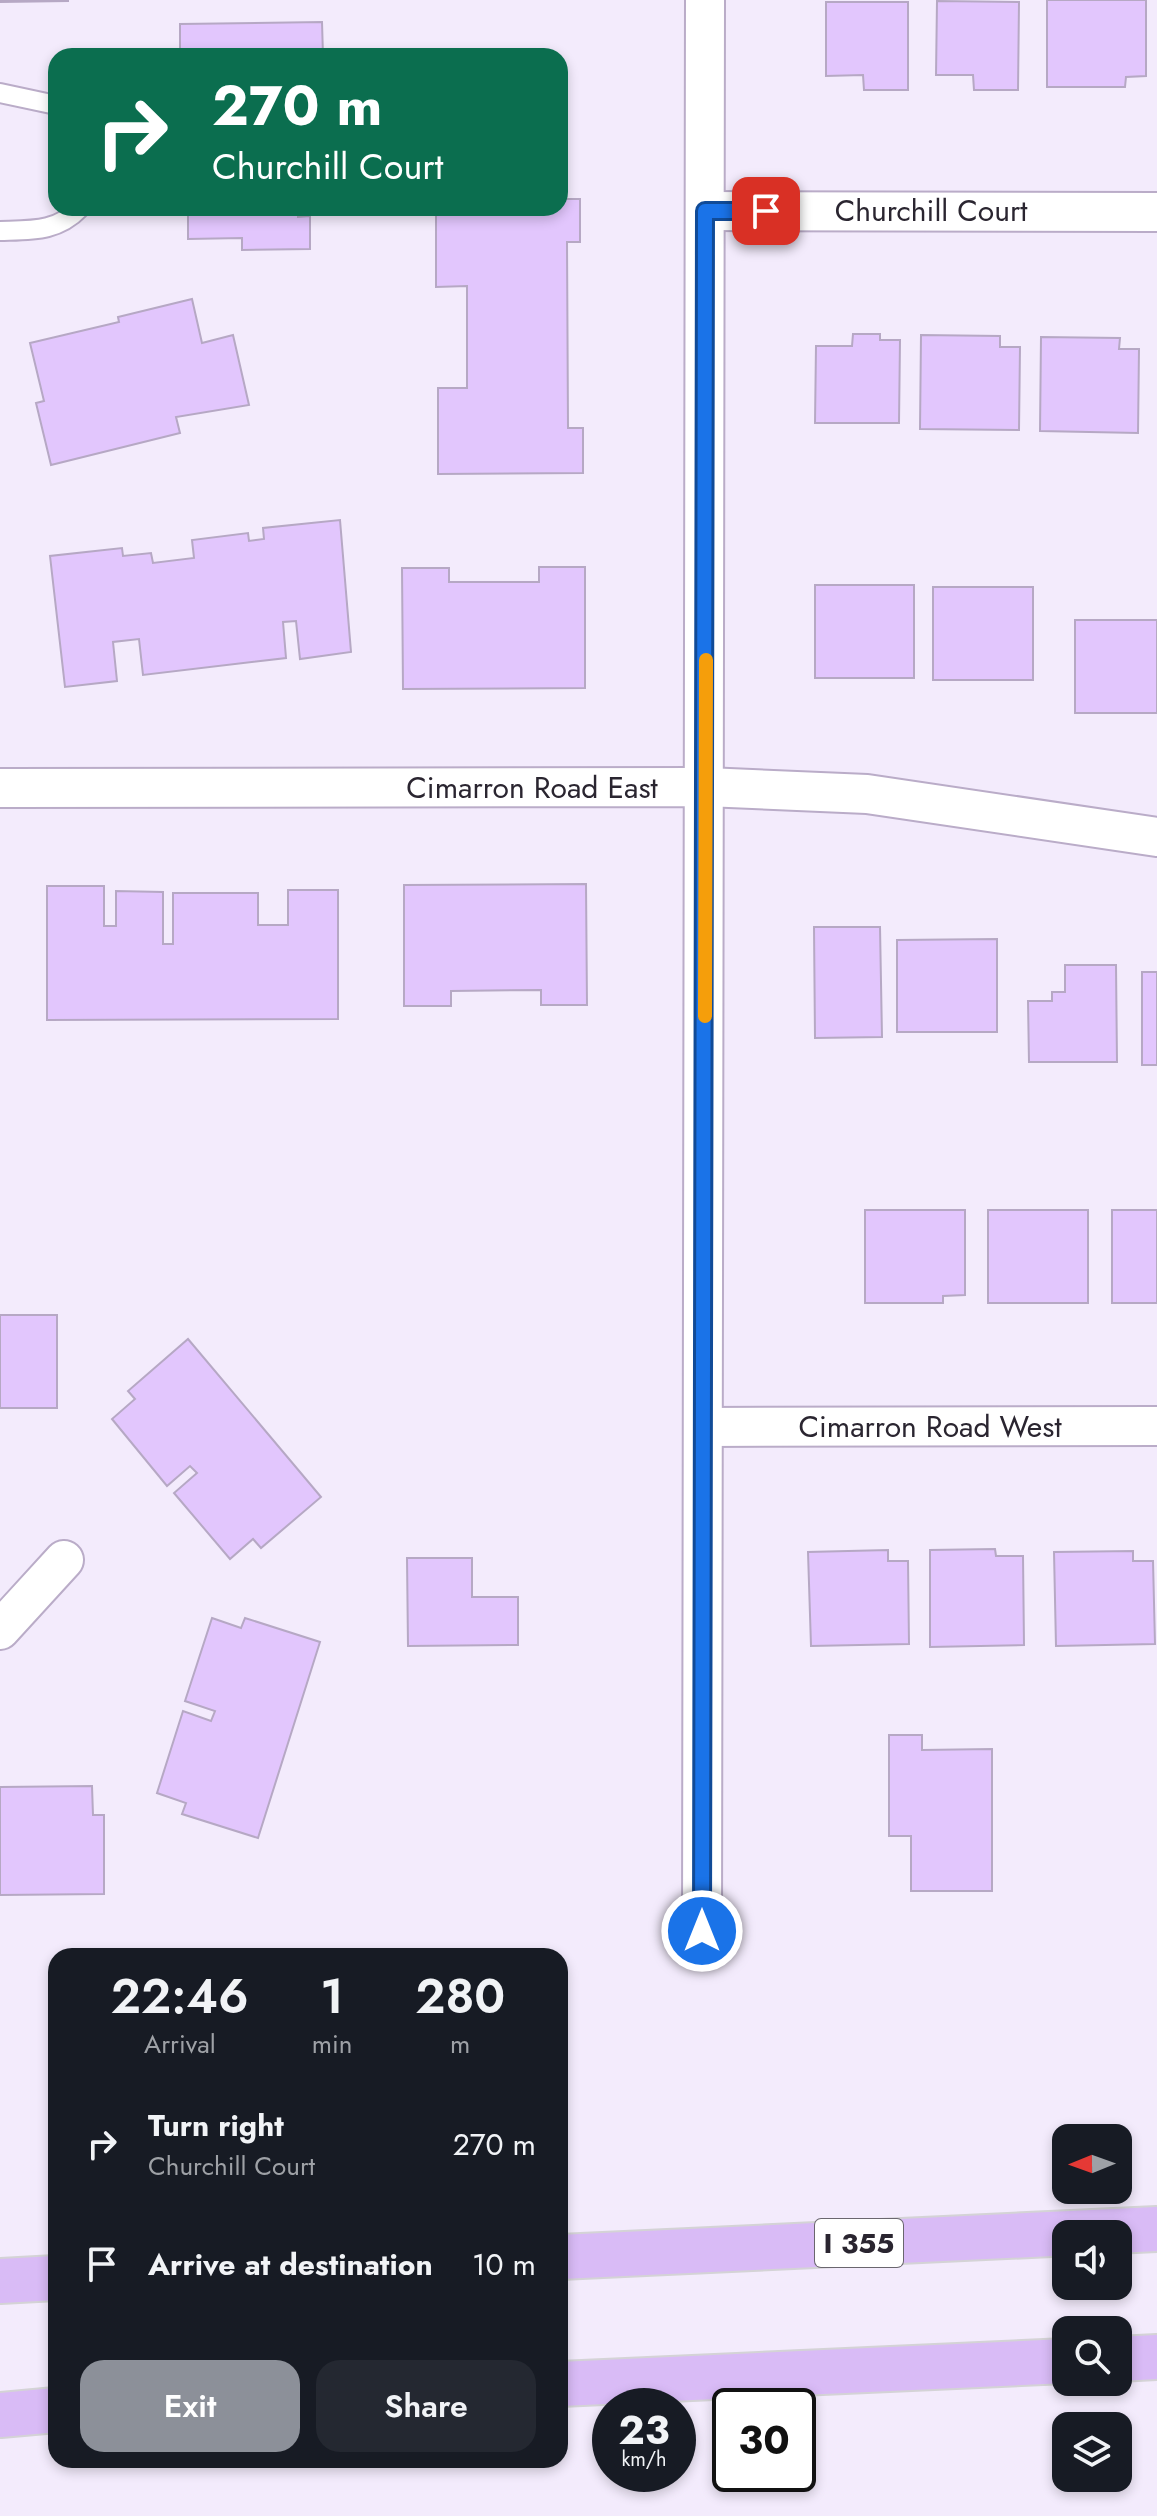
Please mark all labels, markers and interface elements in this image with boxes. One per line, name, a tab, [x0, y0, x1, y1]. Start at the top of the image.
text: 270 m	[212, 65, 382, 146]
icon: right	[80, 80, 184, 184]
text: Churchill Court	[212, 140, 443, 192]
pin	[732, 177, 800, 245]
icon: arrive	[744, 189, 788, 233]
street label: Churchill Court	[835, 189, 1028, 232]
street label: Cimarron Road East	[406, 766, 658, 809]
street label: Cimarron Road West	[798, 1405, 1062, 1448]
position arrow	[660, 1889, 744, 1973]
text: 22:46	[111, 1962, 249, 2031]
text: 1	[320, 1962, 344, 2031]
text: 280	[415, 1962, 505, 2031]
text: Arrival	[144, 2025, 216, 2063]
text: min	[312, 2025, 352, 2063]
text: m	[450, 2025, 470, 2063]
text: Turn right	[148, 2104, 284, 2147]
icon: right	[80, 2122, 124, 2166]
text: 270 m	[453, 2123, 536, 2166]
north arrow	[1052, 2124, 1132, 2204]
map controls	[1052, 2124, 1132, 2492]
text: Churchill Court	[148, 2147, 315, 2185]
road number: I 355	[815, 2219, 903, 2267]
button: sound	[1052, 2220, 1132, 2300]
icon: arrive	[80, 2242, 124, 2286]
text: Arrive at destination	[148, 2243, 433, 2286]
text: 10 m	[472, 2243, 536, 2286]
button: search	[1052, 2316, 1132, 2396]
button: Exit	[80, 2360, 300, 2452]
button: Share	[316, 2360, 536, 2452]
speed limit sign: 30	[712, 2388, 816, 2492]
text: 23	[618, 2401, 670, 2459]
button: layers	[1052, 2412, 1132, 2492]
text: km/h	[621, 2445, 667, 2474]

